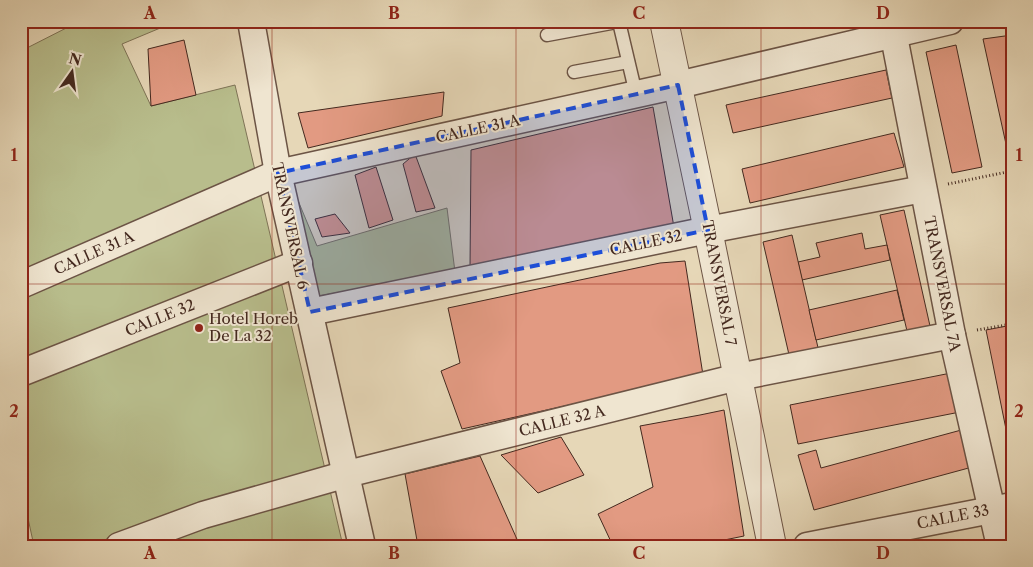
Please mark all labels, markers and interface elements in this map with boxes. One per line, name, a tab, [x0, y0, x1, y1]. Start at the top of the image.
text: A	[143, 3, 157, 23]
text: B	[388, 3, 400, 23]
text: C	[633, 3, 645, 23]
text: D	[876, 3, 890, 23]
north arrow	[48, 48, 98, 98]
text: N	[67, 49, 83, 70]
street label: CALLE 31 A	[434, 110, 523, 147]
text: 1	[10, 145, 18, 165]
text: 1	[1015, 145, 1023, 165]
street label: TRANSVERSAL 6	[268, 161, 313, 291]
street label: TRANSVERSAL 7A	[920, 214, 965, 354]
street label: TRANSVERSAL 7	[698, 219, 741, 348]
street label: CALLE 31 A	[51, 226, 138, 279]
street label: CALLE 32	[608, 226, 684, 259]
street label: CALLE 32	[122, 295, 197, 340]
place label: Hotel Horeb De La 32	[209, 309, 298, 345]
marker: Hotel Horeb De La 32	[193, 322, 205, 334]
street label: CALLE 32 A	[517, 400, 608, 440]
text: 2	[9, 401, 19, 421]
text: 2	[1014, 401, 1024, 421]
street label: CALLE 33	[915, 500, 991, 533]
text: A	[143, 543, 157, 563]
text: B	[388, 543, 400, 563]
text: C	[633, 543, 645, 563]
text: D	[876, 543, 890, 563]

